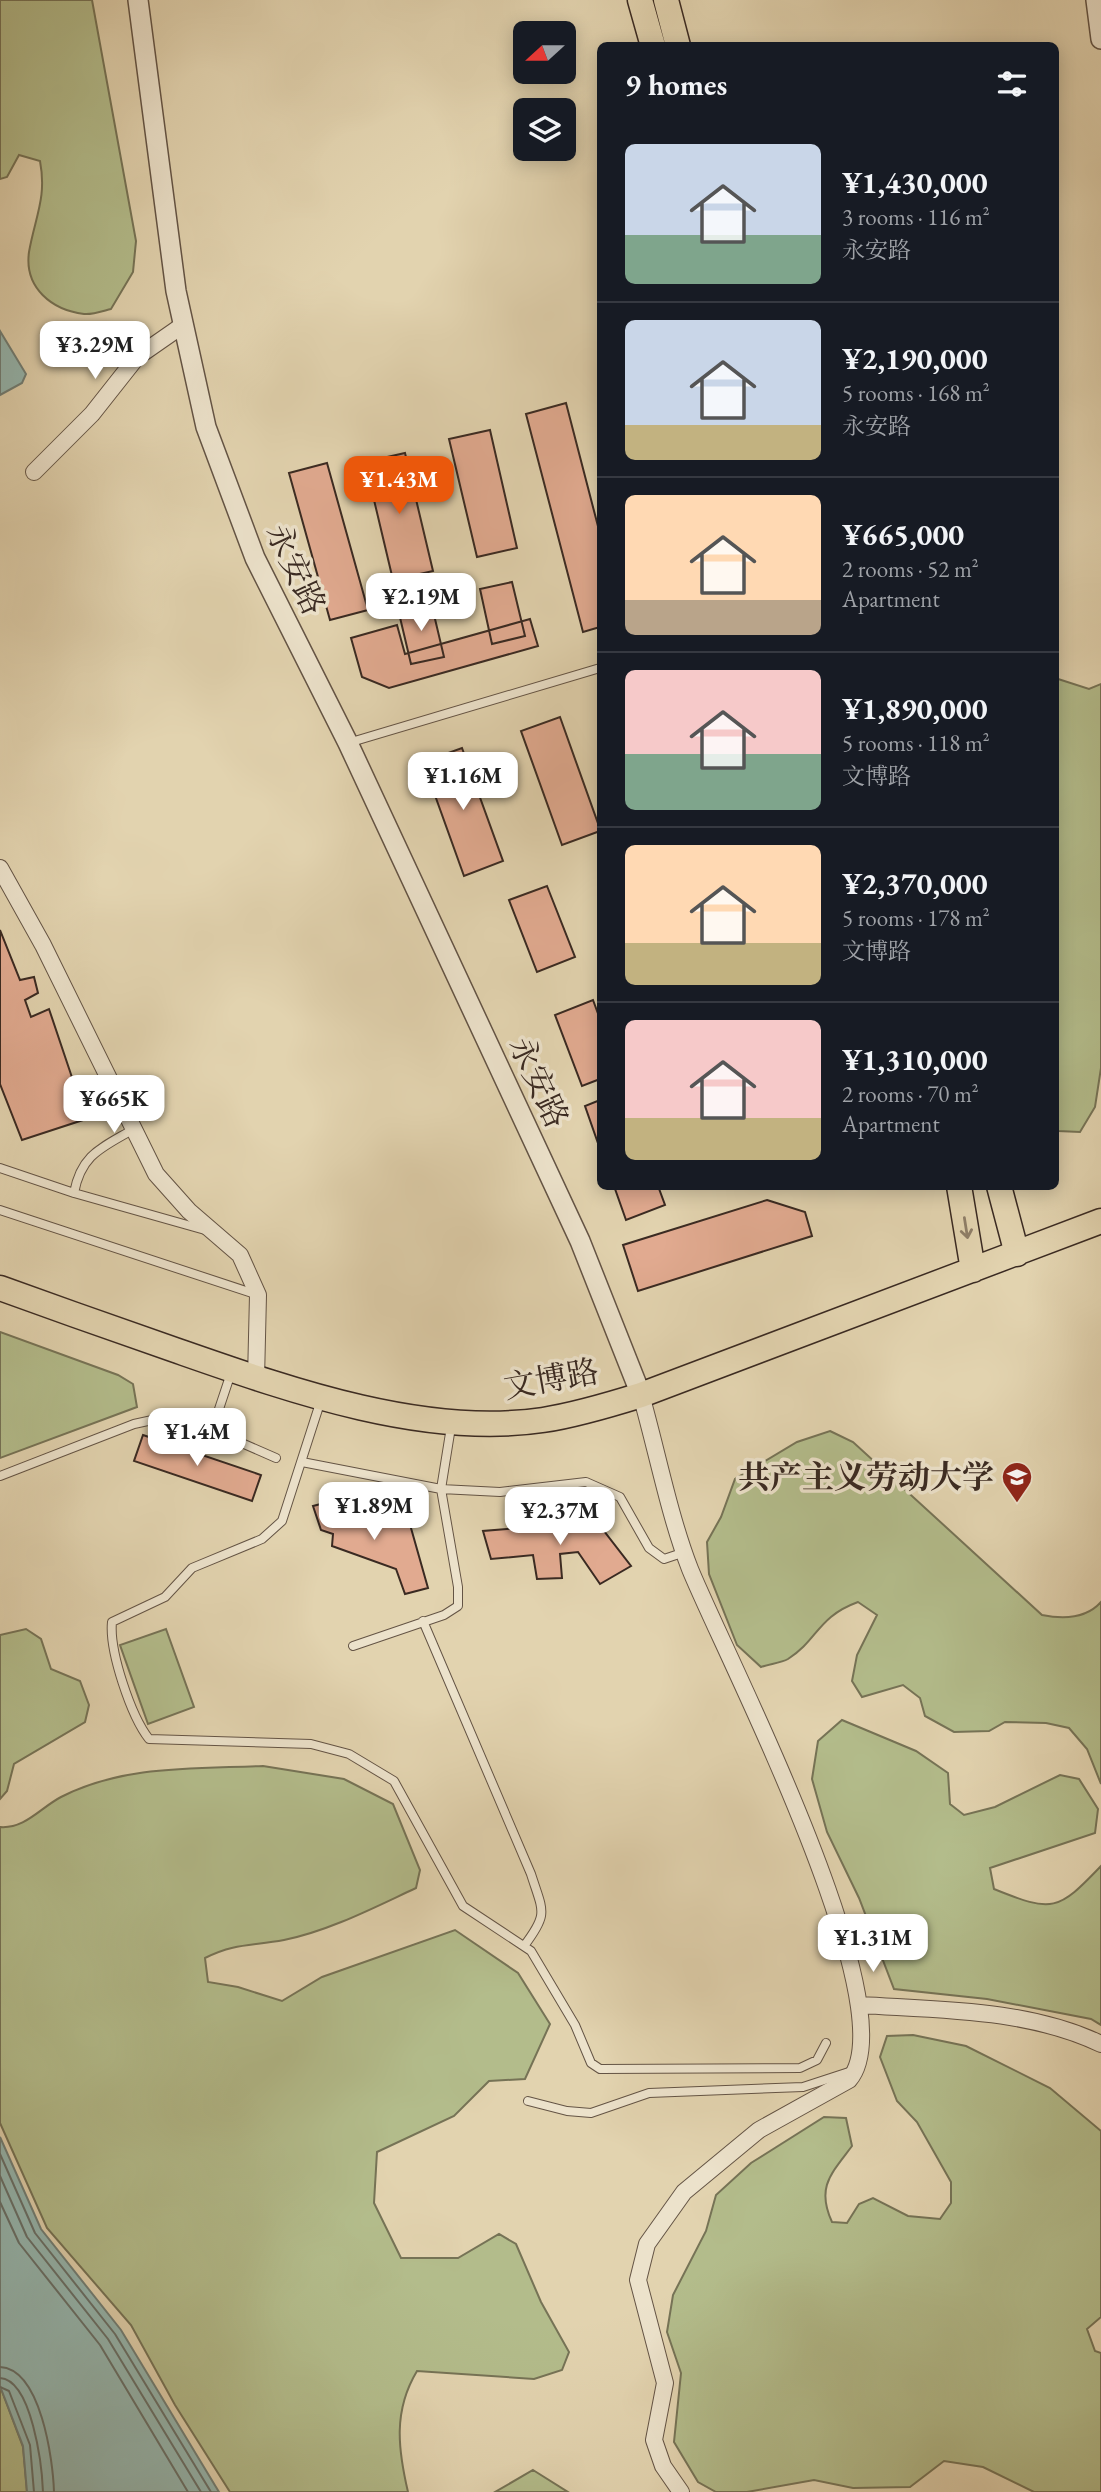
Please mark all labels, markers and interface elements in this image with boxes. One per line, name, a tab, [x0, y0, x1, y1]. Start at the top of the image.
north arrow	[513, 21, 576, 84]
map controls	[513, 21, 576, 161]
text: 9 homes	[625, 65, 727, 104]
icon: filters	[993, 65, 1031, 103]
button: layers	[513, 98, 576, 161]
text: ¥1,430,000	[842, 163, 988, 202]
icon: home	[681, 172, 765, 256]
text: 3 rooms · 116 m²	[842, 202, 990, 232]
text: 永安路	[842, 235, 911, 265]
pin: ¥3.29M	[38, 322, 152, 381]
text: ¥3.29M	[56, 329, 134, 359]
text: ¥2,190,000	[842, 339, 988, 378]
icon: home	[681, 348, 765, 432]
text: 5 rooms · 168 m²	[842, 378, 990, 408]
text: 永安路	[842, 411, 911, 441]
pin: ¥1.43M	[342, 456, 456, 516]
text: ¥1.43M	[360, 464, 438, 494]
text: ¥665,000	[842, 515, 964, 554]
street label: 永安路	[257, 517, 335, 621]
icon: home	[681, 523, 765, 607]
text: 2 rooms · 52 m²	[842, 554, 979, 584]
pin: ¥2.19M	[364, 574, 478, 633]
text: ¥2.19M	[382, 581, 460, 611]
text: Apartment	[842, 584, 940, 614]
text: ¥1,890,000	[842, 689, 988, 728]
icon: home	[681, 698, 765, 782]
text: 5 rooms · 118 m²	[842, 728, 990, 758]
pin: ¥1.16M	[406, 752, 520, 812]
text: ¥1.16M	[424, 760, 502, 790]
text: 文博路	[842, 761, 911, 791]
text: ¥2,370,000	[842, 864, 988, 903]
icon: home	[681, 873, 765, 957]
text: 5 rooms · 178 m²	[842, 903, 990, 933]
text: 文博路	[842, 936, 911, 966]
street label: 永安路	[500, 1030, 578, 1134]
text: ¥1,310,000	[842, 1040, 988, 1079]
icon: home	[681, 1048, 765, 1132]
pin: ¥665K	[65, 1076, 163, 1135]
text: 2 rooms · 70 m²	[842, 1079, 979, 1109]
text: ¥665K	[79, 1083, 149, 1113]
text: Apartment	[842, 1109, 940, 1139]
one-way arrow	[960, 1216, 973, 1239]
street label: 文博路	[500, 1350, 602, 1408]
pin: ¥1.4M	[148, 1408, 246, 1468]
text: ¥1.4M	[164, 1416, 230, 1446]
place label: 共产主义劳动大学	[738, 1456, 994, 1498]
school or university icon: 共产主义劳动大学	[1000, 1460, 1034, 1504]
pin: ¥1.89M	[317, 1482, 431, 1542]
pin: ¥2.37M	[503, 1488, 617, 1547]
text: ¥1.89M	[335, 1490, 413, 1520]
text: ¥2.37M	[521, 1495, 599, 1525]
pin: ¥1.31M	[816, 1914, 930, 1974]
text: ¥1.31M	[834, 1922, 912, 1952]

